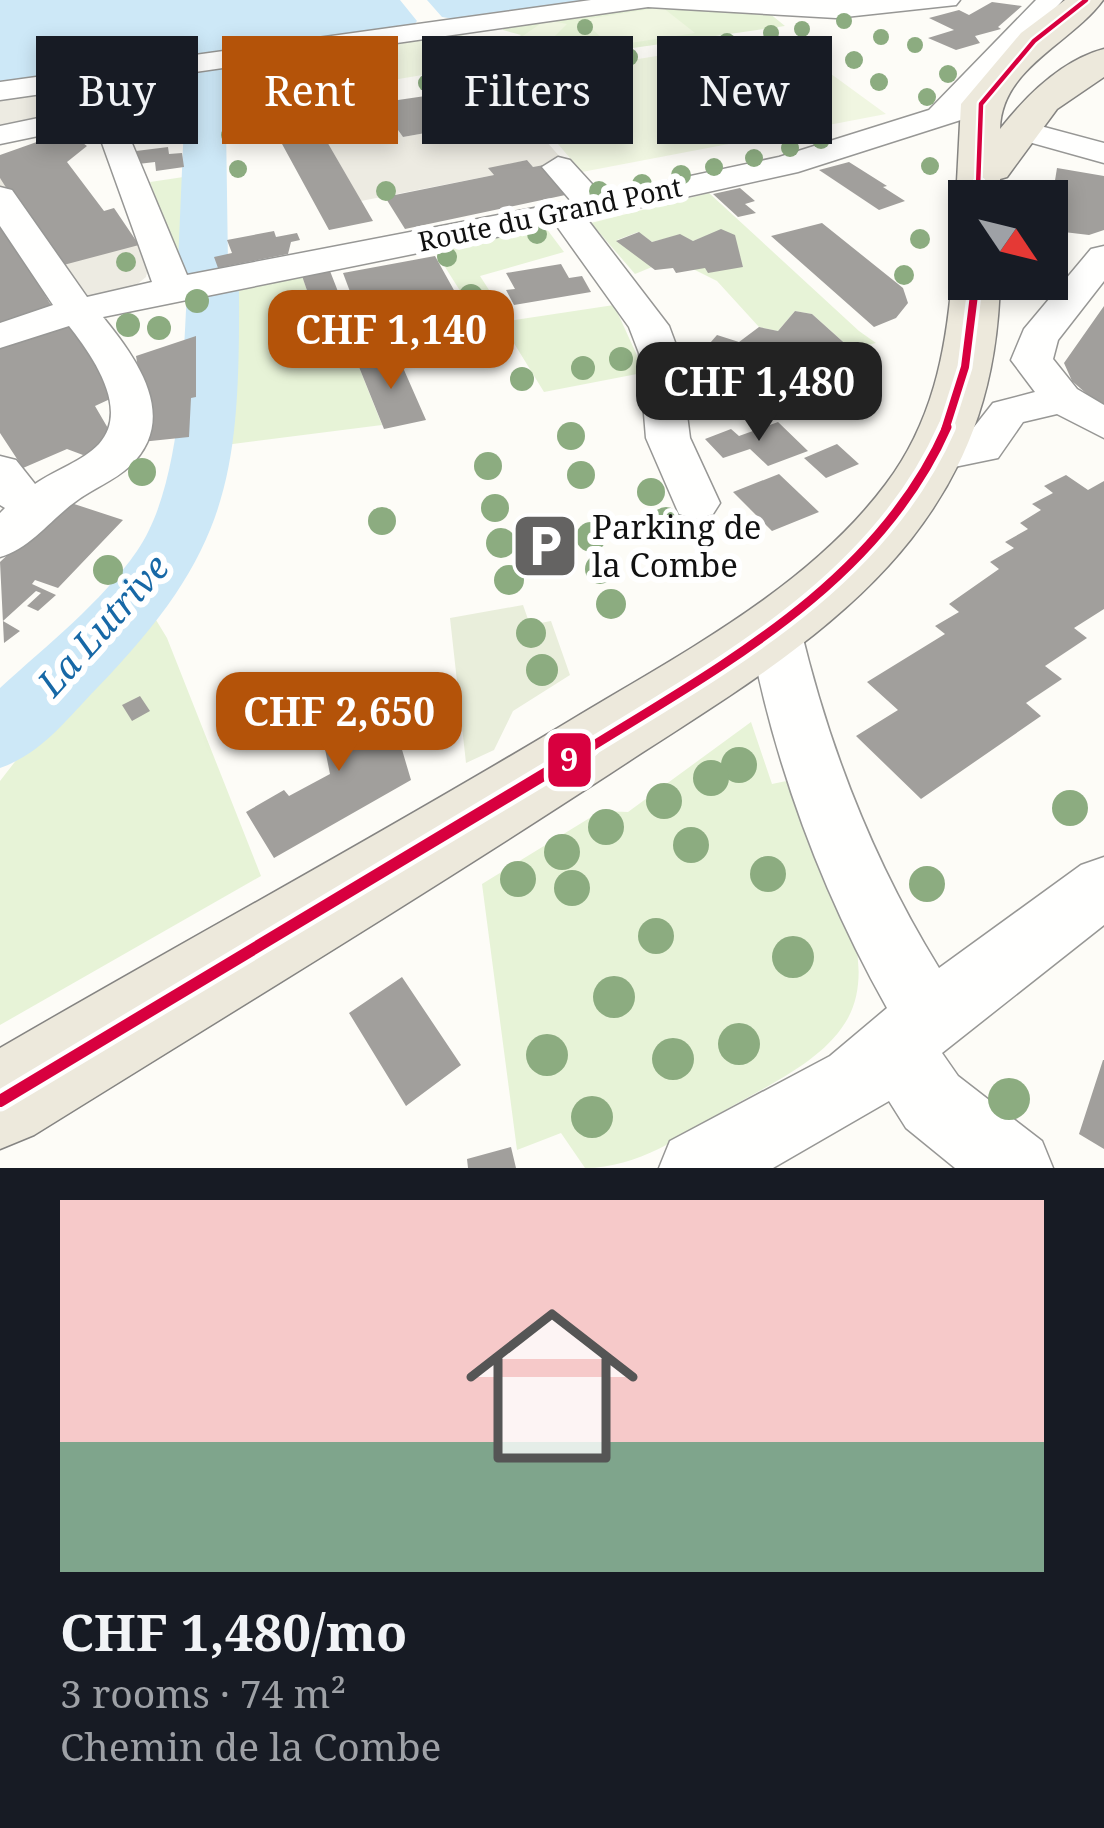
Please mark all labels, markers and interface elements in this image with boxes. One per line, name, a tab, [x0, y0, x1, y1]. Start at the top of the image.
chip: Buy	[36, 36, 198, 144]
chip: Rent	[222, 36, 398, 144]
chip: Filters	[422, 36, 633, 144]
chip: New	[657, 36, 832, 144]
street label: Route du Grand Pont	[414, 168, 685, 260]
north arrow	[948, 180, 1068, 300]
map controls	[948, 180, 1068, 300]
pin: CHF 1,140	[254, 290, 528, 392]
text: CHF 1,140	[295, 302, 487, 355]
pin: CHF 1,480	[622, 342, 896, 444]
text: CHF 1,480	[663, 354, 855, 407]
place label: Parking de la Combe	[592, 504, 761, 587]
parking icon: Parking de la Combe	[510, 511, 580, 581]
water label: La Lutrive	[25, 543, 179, 707]
pin: CHF 2,650	[202, 672, 476, 774]
text: CHF 2,650	[243, 684, 435, 737]
line badge: 9	[546, 731, 593, 789]
text: 9	[560, 736, 578, 781]
icon: home	[444, 1278, 660, 1494]
text: CHF 1,480/mo	[60, 1596, 407, 1666]
text: 3 rooms · 74 m²	[60, 1666, 346, 1719]
text: Chemin de la Combe	[60, 1719, 441, 1772]

